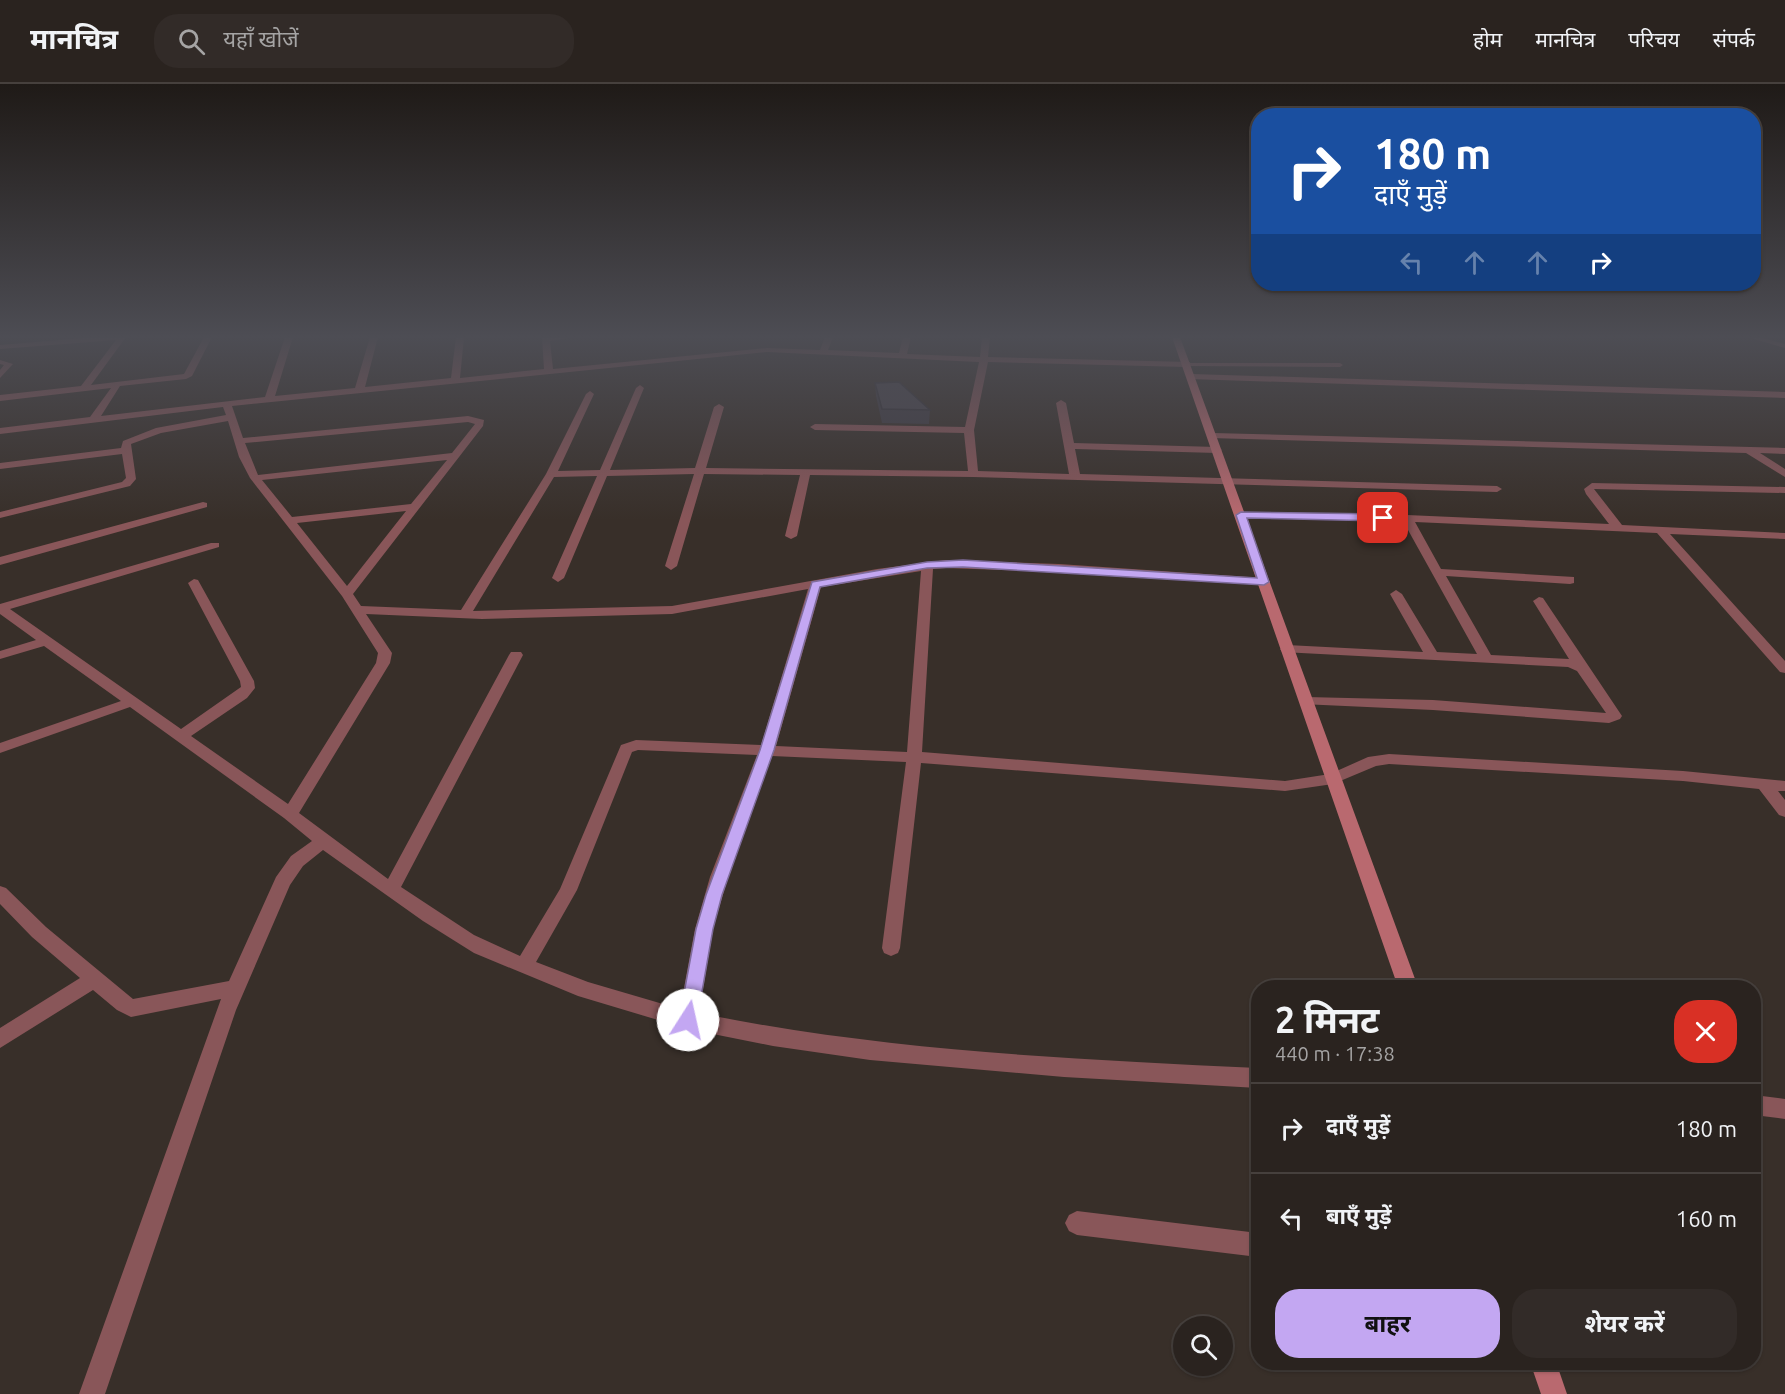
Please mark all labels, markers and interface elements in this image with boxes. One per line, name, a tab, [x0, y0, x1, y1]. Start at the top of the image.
search box	[154, 14, 574, 68]
text: मानचित्र	[30, 23, 118, 54]
icon: search	[175, 25, 208, 58]
text: यहाँ खोजें	[223, 26, 298, 51]
text: होम	[1473, 27, 1502, 51]
text: मानचित्र	[1535, 27, 1595, 51]
text: परिचय	[1628, 27, 1680, 51]
text: संपर्क	[1713, 27, 1755, 51]
text: 180 m	[1374, 130, 1491, 177]
icon: right	[1275, 132, 1353, 210]
text: दाएँ मुड़ें	[1374, 179, 1447, 209]
icon: left	[1395, 246, 1428, 279]
icon: ahead	[1458, 246, 1491, 279]
icon: ahead	[1521, 246, 1554, 279]
icon: right	[1584, 246, 1617, 279]
pin	[1357, 492, 1408, 543]
icon: arrive	[1366, 501, 1399, 534]
position arrow	[656, 988, 720, 1052]
text: 2 मिनट	[1275, 999, 1379, 1040]
button: close	[1674, 1000, 1737, 1063]
text: 440 m · 17:38	[1275, 1042, 1395, 1065]
icon: right	[1275, 1112, 1308, 1145]
text: दाएँ मुड़ें	[1326, 1113, 1390, 1138]
text: 180 m	[1676, 1116, 1737, 1141]
icon: left	[1275, 1202, 1308, 1235]
text: बाएँ मुड़ें	[1326, 1203, 1392, 1228]
text: 160 m	[1676, 1206, 1737, 1231]
button: बाहर	[1275, 1289, 1500, 1358]
button: शेयर करें	[1512, 1289, 1737, 1358]
map controls	[1173, 1316, 1233, 1376]
button: search	[1173, 1316, 1233, 1376]

